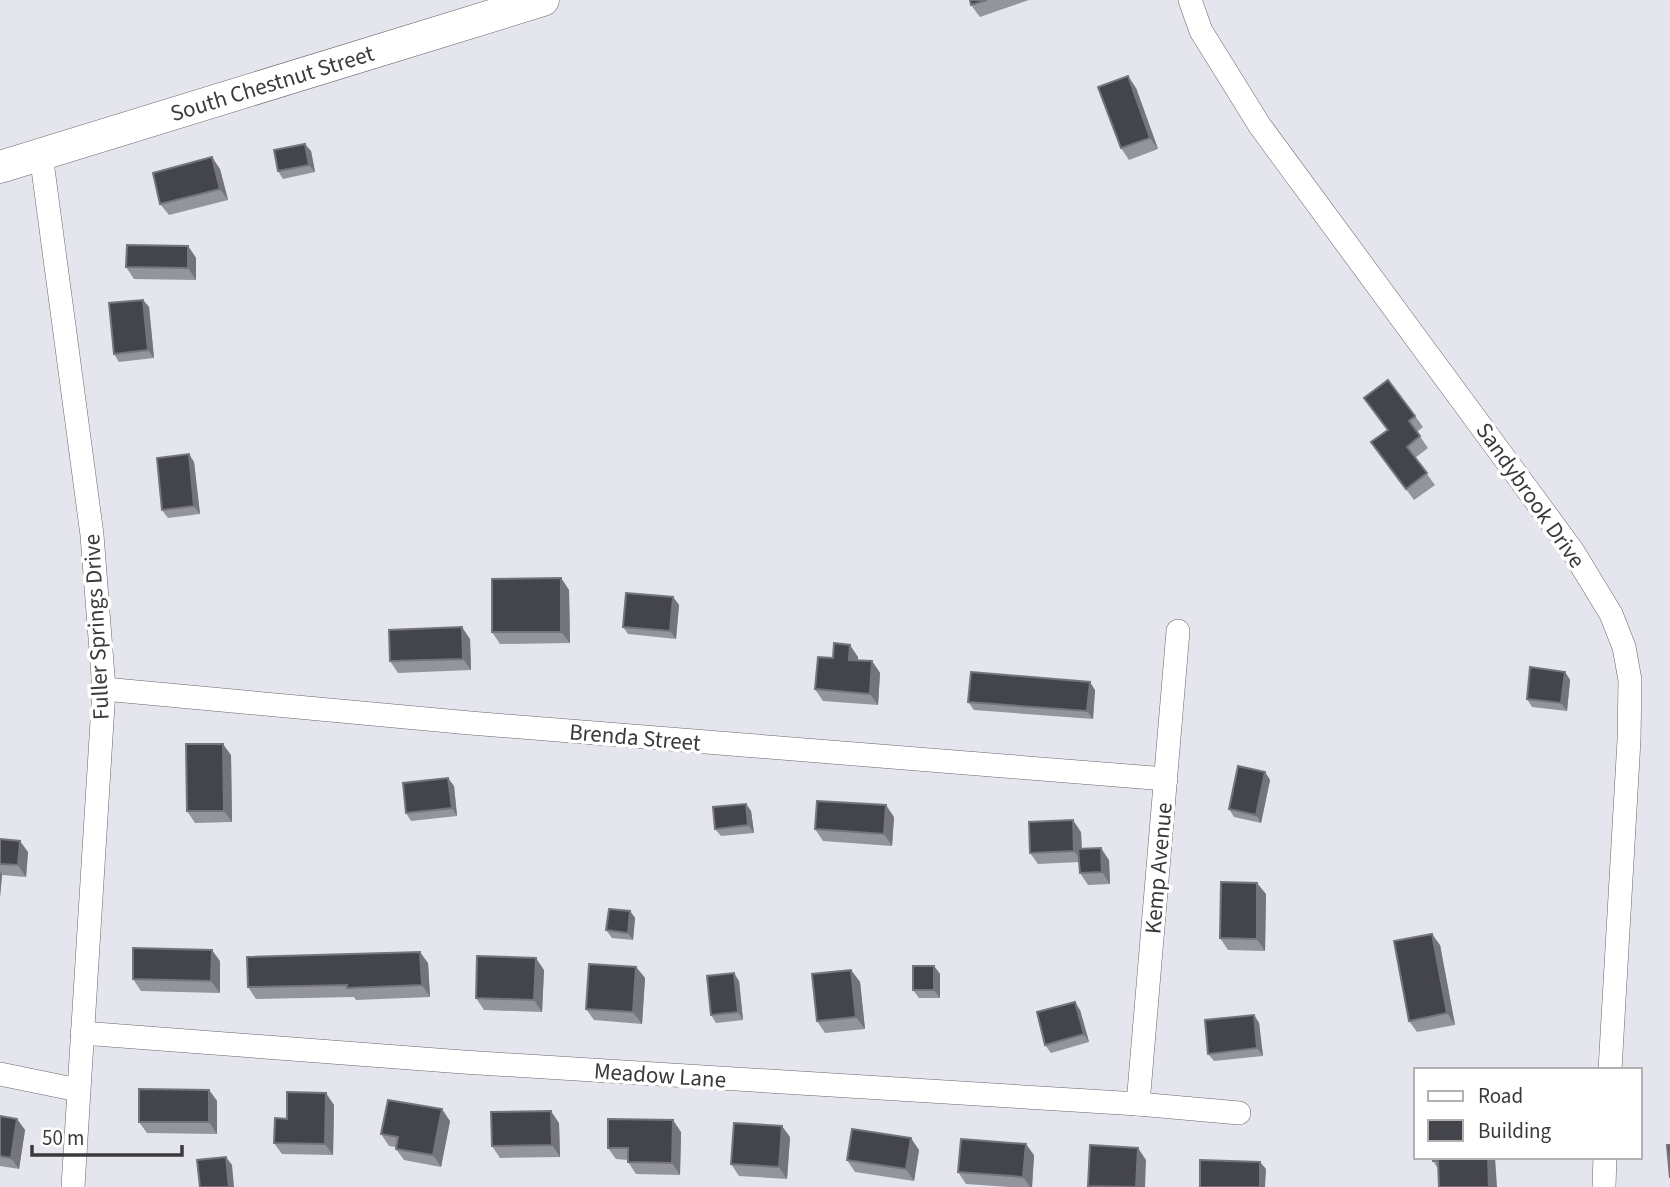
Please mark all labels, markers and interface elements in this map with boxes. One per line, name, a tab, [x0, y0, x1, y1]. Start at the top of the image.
street label: South Chestnut Street	[166, 37, 378, 130]
street label: Sandybrook Drive	[1468, 416, 1593, 575]
street label: Fuller Springs Drive	[75, 533, 118, 721]
street label: Brenda Street	[568, 715, 702, 760]
street label: Kemp Avenue	[1136, 801, 1181, 935]
street label: Meadow Lane	[593, 1054, 727, 1097]
legend	[1414, 1068, 1642, 1159]
text: Road	[1478, 1081, 1523, 1111]
scale bar	[32, 1114, 182, 1158]
text: Building	[1478, 1116, 1552, 1146]
text: 50 m	[42, 1123, 84, 1153]

